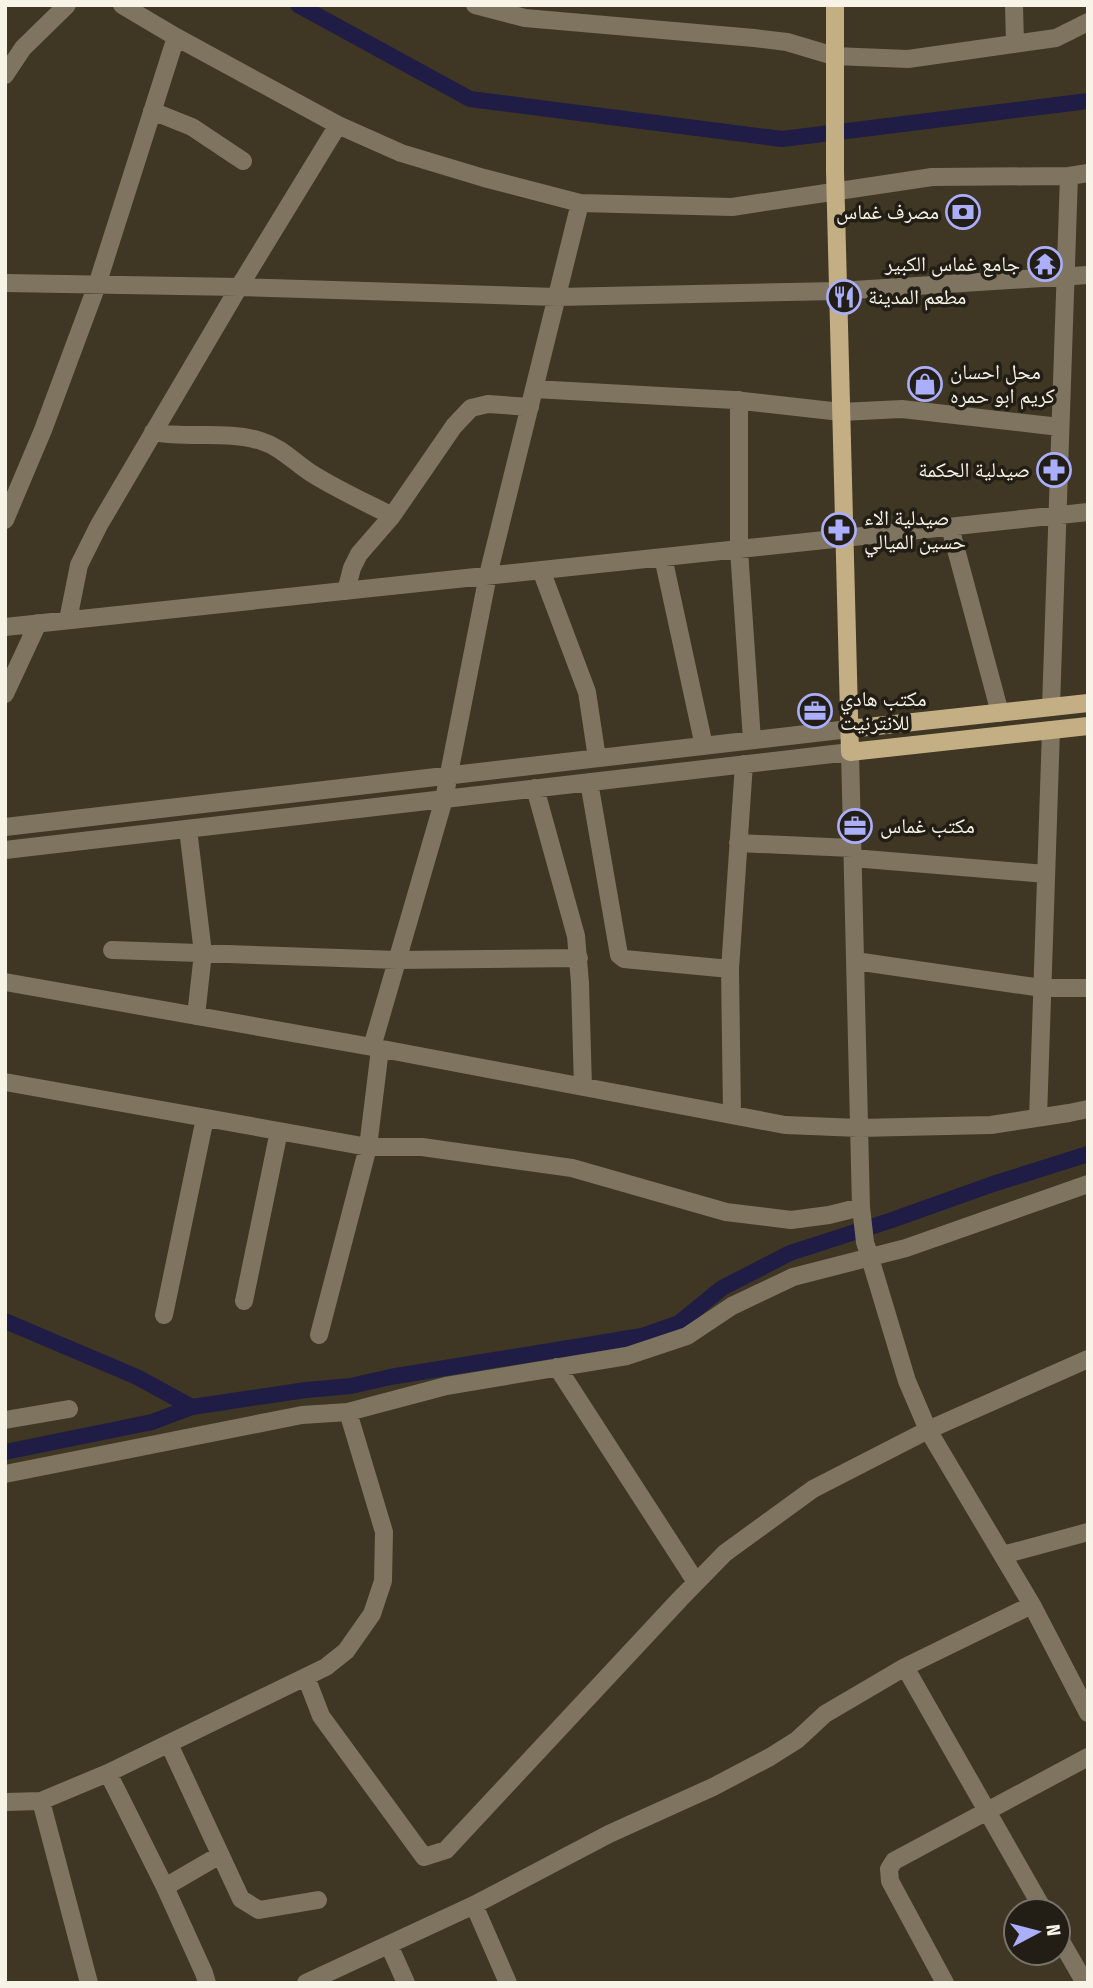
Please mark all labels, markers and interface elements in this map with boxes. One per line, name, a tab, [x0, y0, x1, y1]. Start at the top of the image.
bank icon: مصرف غماس	[944, 193, 982, 231]
place label: مصرف غماس	[836, 199, 939, 225]
temple icon: جامع غماس الكبير	[1026, 245, 1064, 283]
place label: جامع غماس الكبير	[884, 251, 1020, 277]
restaurant icon: مطعم المدينة	[825, 278, 863, 316]
place label: مطعم المدينة	[868, 284, 966, 311]
place label: محل احسان كريم ابو حمره	[950, 359, 1055, 410]
shop icon: محل احسان كريم ابو حمره	[906, 365, 944, 403]
pharmacy icon: صيدلية الحكمة	[1035, 451, 1073, 489]
place label: صيدلية الحكمة	[918, 457, 1030, 483]
place label: صيدلية الاء حسين الميالي	[864, 505, 966, 558]
pharmacy icon: صيدلية الاء حسين الميالي	[820, 511, 858, 549]
place label: مكتب هادي للانترنيت	[840, 686, 927, 736]
office icon: مكتب هادي للانترنيت	[796, 692, 834, 730]
office icon: مكتب غماس	[836, 807, 874, 845]
place label: مكتب غماس	[880, 813, 975, 839]
north arrow	[1002, 1897, 1072, 1967]
text: N	[1041, 1923, 1065, 1937]

